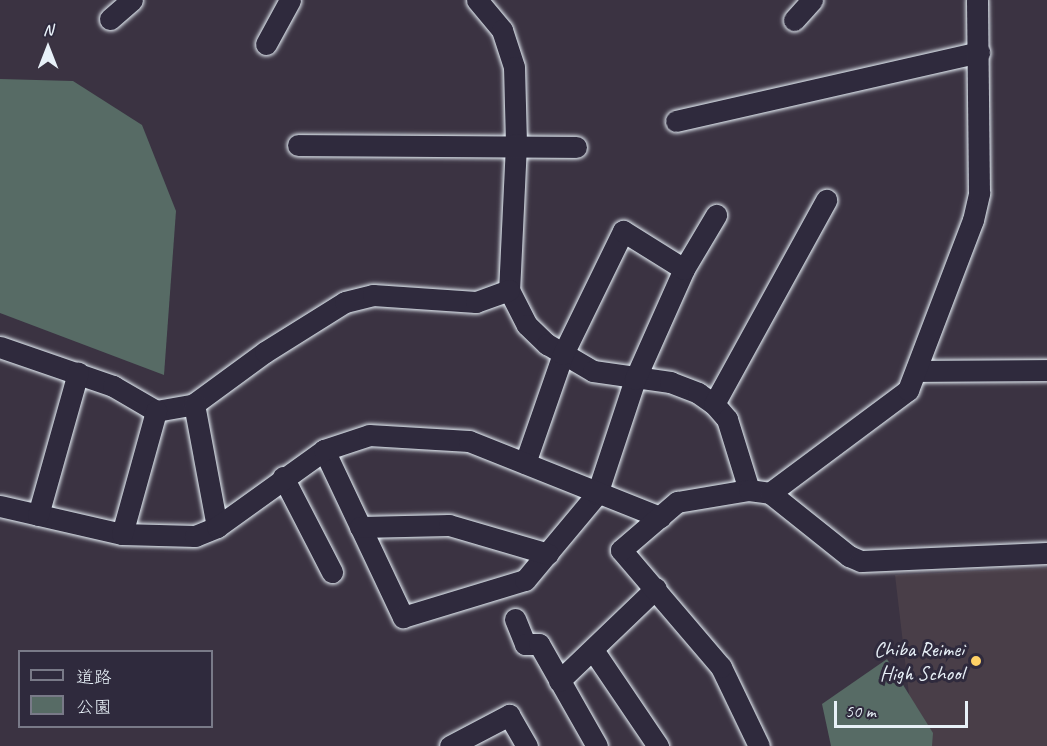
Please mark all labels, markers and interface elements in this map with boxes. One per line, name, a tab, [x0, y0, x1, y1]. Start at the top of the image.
north arrow	[18, 18, 78, 78]
text: N	[43, 20, 53, 40]
place label: Chiba Reimei High School	[873, 636, 964, 686]
legend	[18, 650, 213, 728]
marker: Chiba Reimei High School	[969, 654, 983, 668]
text: 道路	[76, 666, 112, 688]
scale bar	[837, 689, 970, 727]
text: 公園	[76, 696, 112, 718]
text: 50 m	[845, 700, 876, 722]

